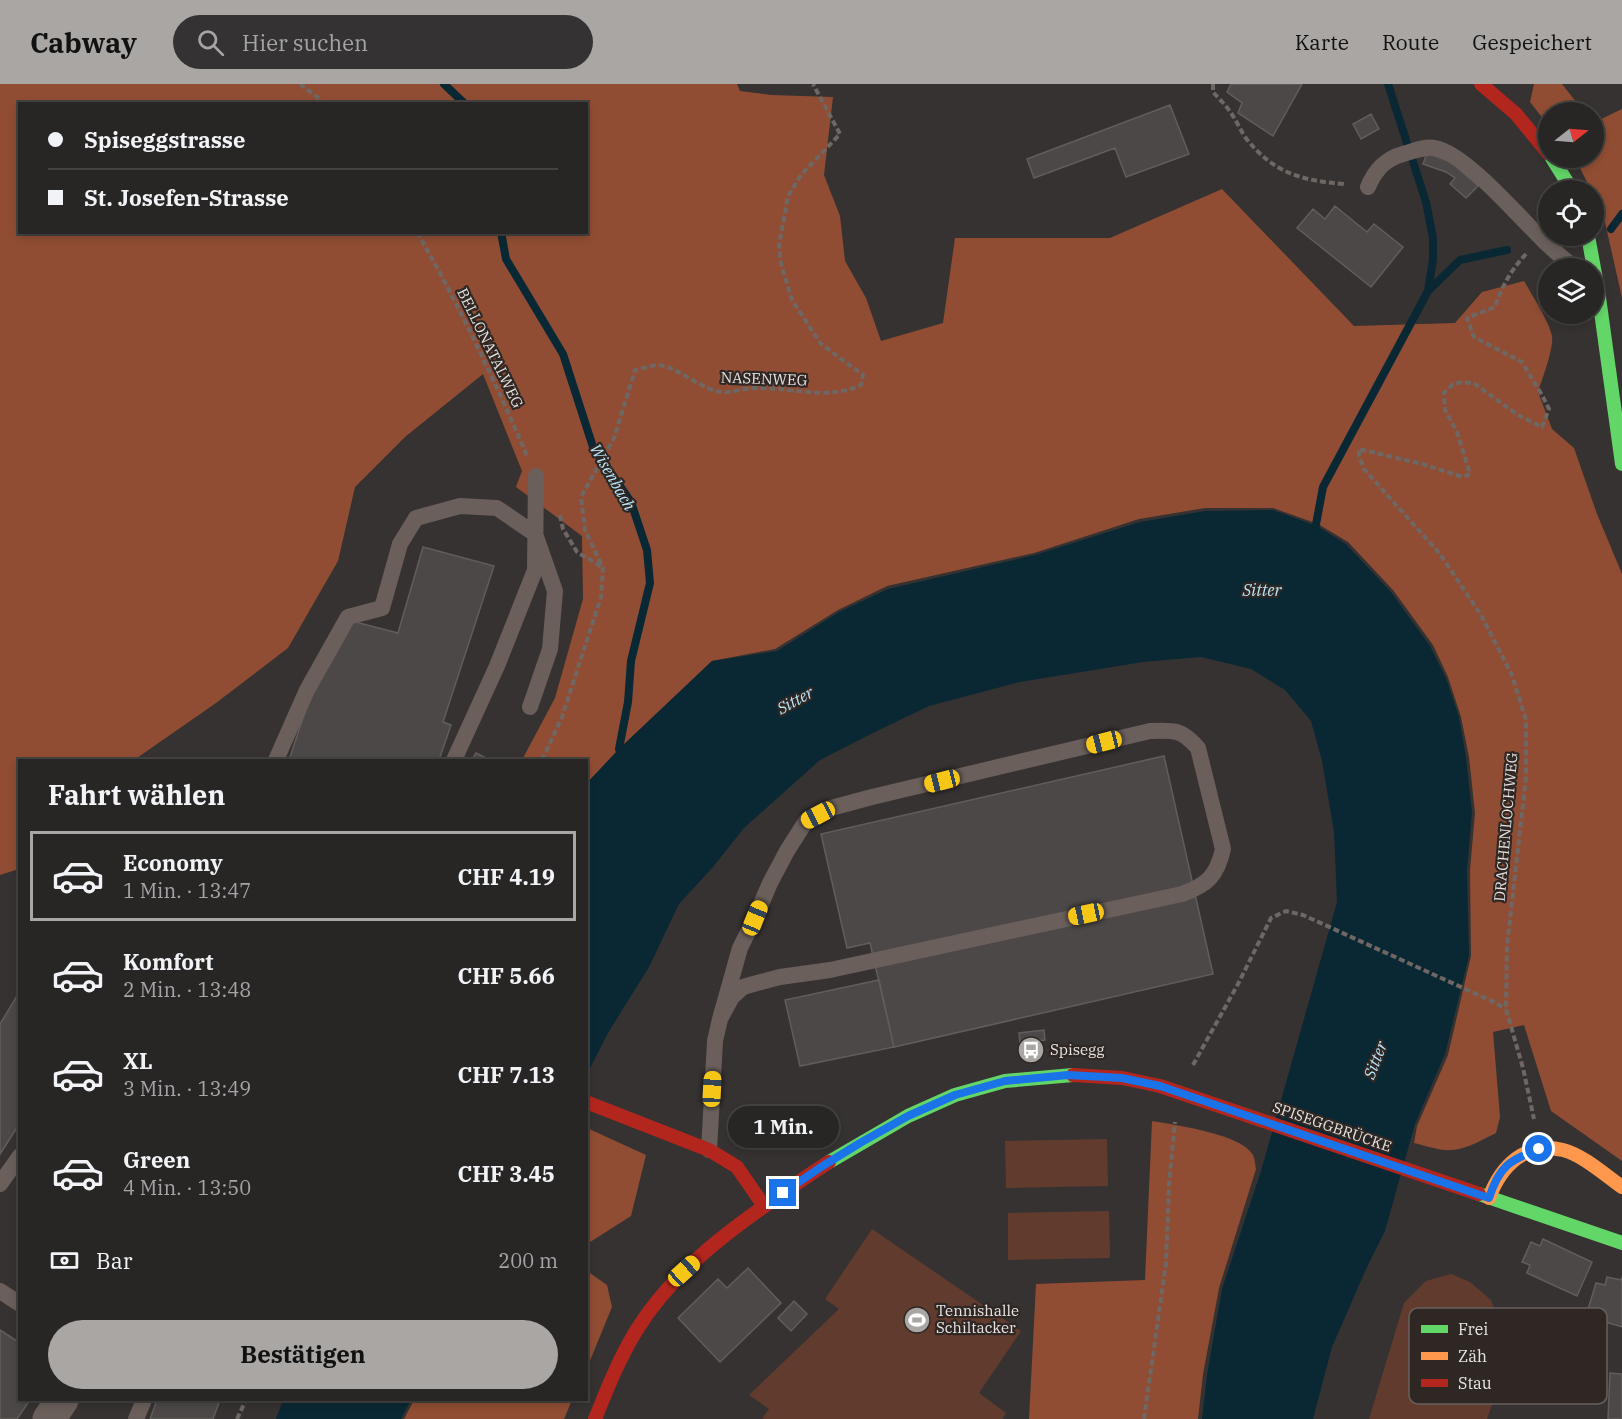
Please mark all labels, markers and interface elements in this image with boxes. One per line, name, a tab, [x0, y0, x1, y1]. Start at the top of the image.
search box	[173, 15, 593, 69]
text: Cabway	[30, 24, 137, 61]
icon: search	[194, 26, 227, 59]
text: Hier suchen	[242, 28, 368, 57]
text: Karte	[1295, 28, 1349, 56]
text: Route	[1382, 28, 1439, 56]
text: Gespeichert	[1472, 28, 1592, 56]
north arrow	[1538, 102, 1604, 168]
map controls	[1538, 102, 1604, 324]
text: Spiseggstrasse	[84, 125, 245, 154]
button: locate	[1538, 180, 1604, 246]
text: St. Josefen-Strasse	[84, 183, 289, 212]
button: layers	[1538, 258, 1604, 324]
street label: BELLONATALWEG	[453, 285, 528, 411]
street label: NASENWEG	[720, 367, 808, 390]
water label: Wisenbach	[586, 440, 640, 514]
water label: Sitter	[1242, 580, 1282, 600]
water label: Sitter	[772, 681, 818, 719]
car	[1084, 729, 1124, 755]
street label: DRACHENLOCHWEG	[1490, 751, 1522, 902]
car	[922, 768, 962, 794]
text: Fahrt wählen	[48, 777, 225, 812]
car	[798, 799, 838, 831]
text: Economy	[123, 848, 223, 877]
icon: car	[51, 849, 105, 903]
text: CHF 4.19	[458, 862, 555, 891]
text: 1 Min. · 13:47	[123, 877, 251, 904]
car	[740, 898, 770, 938]
car	[1067, 901, 1105, 927]
text: Komfort	[123, 947, 213, 976]
icon: car	[51, 948, 105, 1002]
text: CHF 5.66	[458, 961, 555, 990]
text: 2 Min. · 13:48	[123, 976, 251, 1003]
bus stop icon: Spisegg	[1016, 1035, 1046, 1065]
water label: Sitter	[1358, 1037, 1392, 1083]
place label: Spisegg	[1050, 1040, 1104, 1059]
text: XL	[123, 1046, 153, 1075]
icon: car	[51, 1047, 105, 1101]
text: CHF 7.13	[458, 1060, 555, 1089]
car	[702, 1071, 722, 1107]
text: 3 Min. · 13:49	[123, 1075, 251, 1102]
street label: SPISEGGBRÜCKE	[1270, 1097, 1394, 1156]
callout: 1 Min.	[728, 1106, 838, 1148]
text: 1 Min.	[753, 1113, 814, 1140]
route start	[1525, 1135, 1552, 1162]
text: Green	[123, 1145, 190, 1174]
icon: car	[51, 1146, 105, 1200]
text: CHF 3.45	[458, 1159, 555, 1188]
text: 4 Min. · 13:50	[123, 1174, 251, 1201]
route end	[769, 1179, 796, 1206]
icon: cash	[48, 1244, 81, 1277]
text: Bar	[96, 1246, 133, 1275]
text: 200 m	[498, 1247, 558, 1274]
car	[665, 1252, 703, 1290]
place label: Tennishalle Schiltacker	[936, 1301, 1019, 1337]
sports icon: Tennishalle Schiltacker	[902, 1305, 932, 1335]
legend	[1409, 1308, 1607, 1404]
text: Frei	[1458, 1319, 1488, 1339]
button: Bestätigen	[48, 1320, 558, 1389]
text: Zäh	[1458, 1346, 1487, 1366]
text: Stau	[1458, 1373, 1492, 1393]

